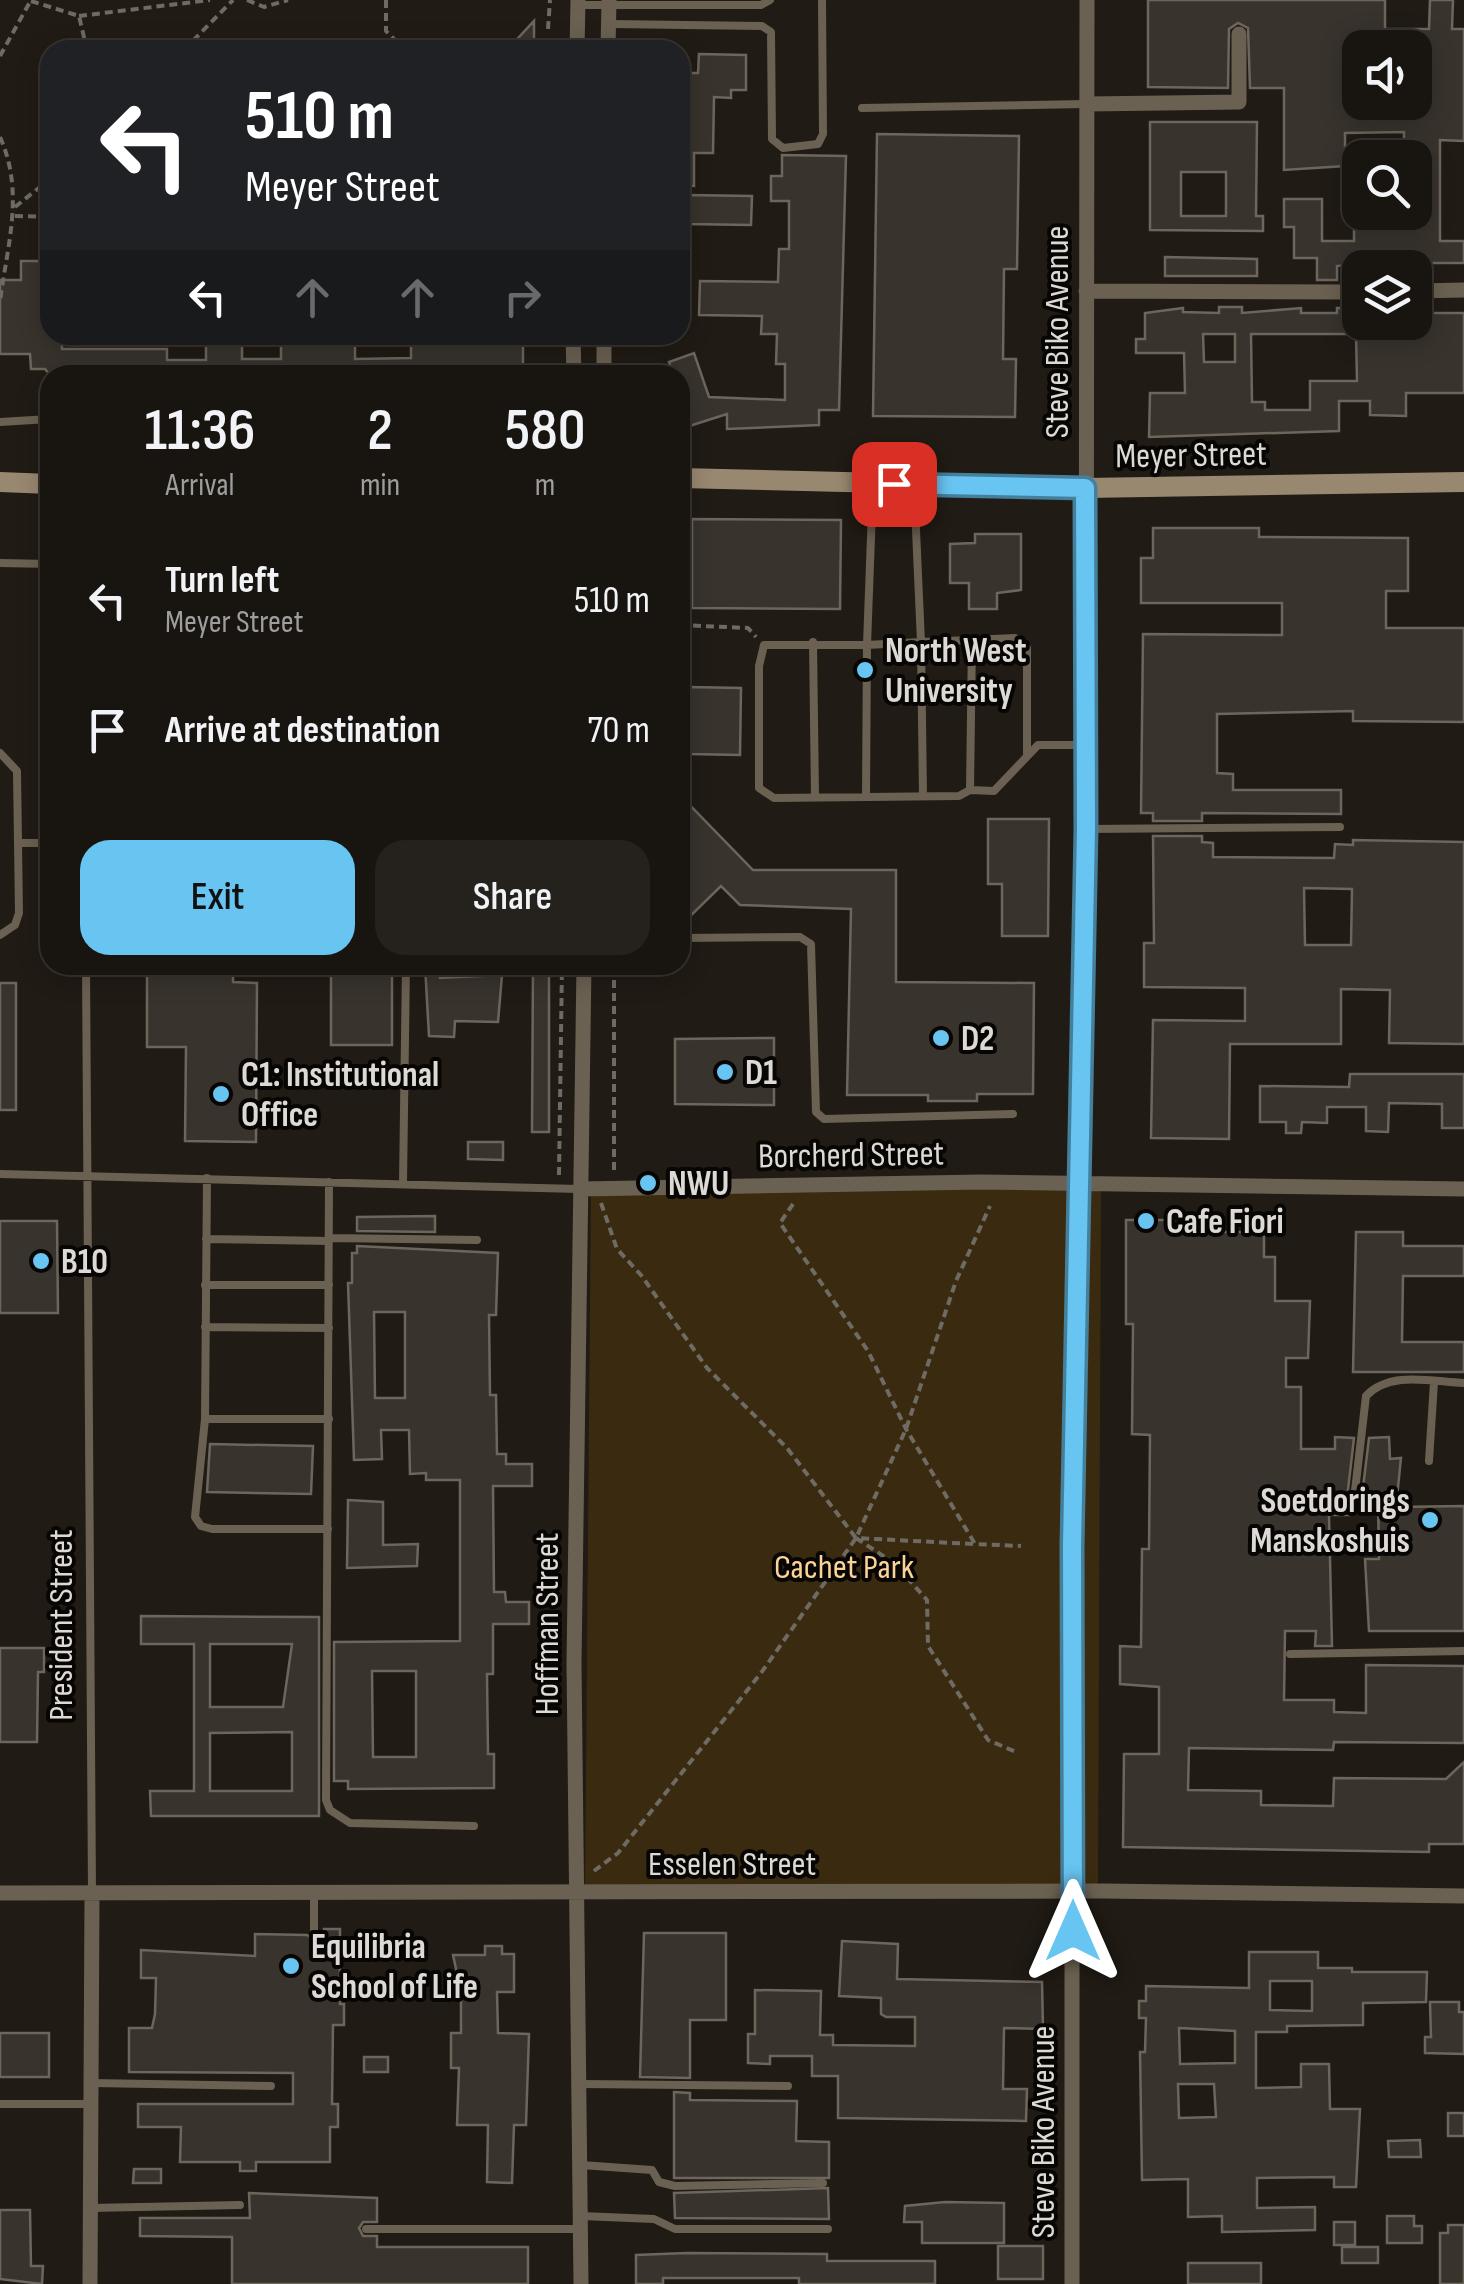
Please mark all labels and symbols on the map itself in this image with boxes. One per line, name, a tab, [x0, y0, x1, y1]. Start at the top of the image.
street label: Steve Biko Avenue	[1036, 226, 1079, 438]
street label: Meyer Street	[1115, 433, 1267, 478]
pin	[852, 442, 937, 527]
place label: North West University	[885, 630, 1026, 713]
marker: North West University	[854, 659, 876, 681]
place label: D2	[961, 1018, 994, 1061]
marker: D2	[930, 1027, 952, 1049]
place label: D1	[745, 1052, 777, 1095]
place label: C1: Institutional Office	[241, 1054, 439, 1137]
marker: D1	[714, 1061, 736, 1083]
marker: C1: Institutional Office	[210, 1083, 232, 1105]
street label: Borcherd Street	[758, 1132, 944, 1179]
place label: NWU	[668, 1163, 729, 1206]
marker: NWU	[637, 1172, 659, 1194]
place label: Cafe Fiori	[1166, 1201, 1284, 1244]
marker: Cafe Fiori	[1135, 1210, 1157, 1232]
place label: B10	[61, 1241, 108, 1284]
marker: B10	[30, 1250, 52, 1272]
place label: Soetdorings Manskoshuis	[1250, 1480, 1410, 1563]
marker: Soetdorings Manskoshuis	[1419, 1509, 1441, 1531]
street label: President Street	[40, 1529, 83, 1721]
street label: Hoffman Street	[526, 1533, 569, 1715]
park label: Cachet Park	[774, 1546, 915, 1589]
street label: Esselen Street	[648, 1843, 816, 1886]
position arrow	[1021, 1879, 1125, 1983]
place label: Equilibria School of Life	[311, 1926, 478, 2009]
marker: Equilibria School of Life	[280, 1955, 302, 1977]
street label: Steve Biko Avenue	[1022, 2026, 1065, 2238]

